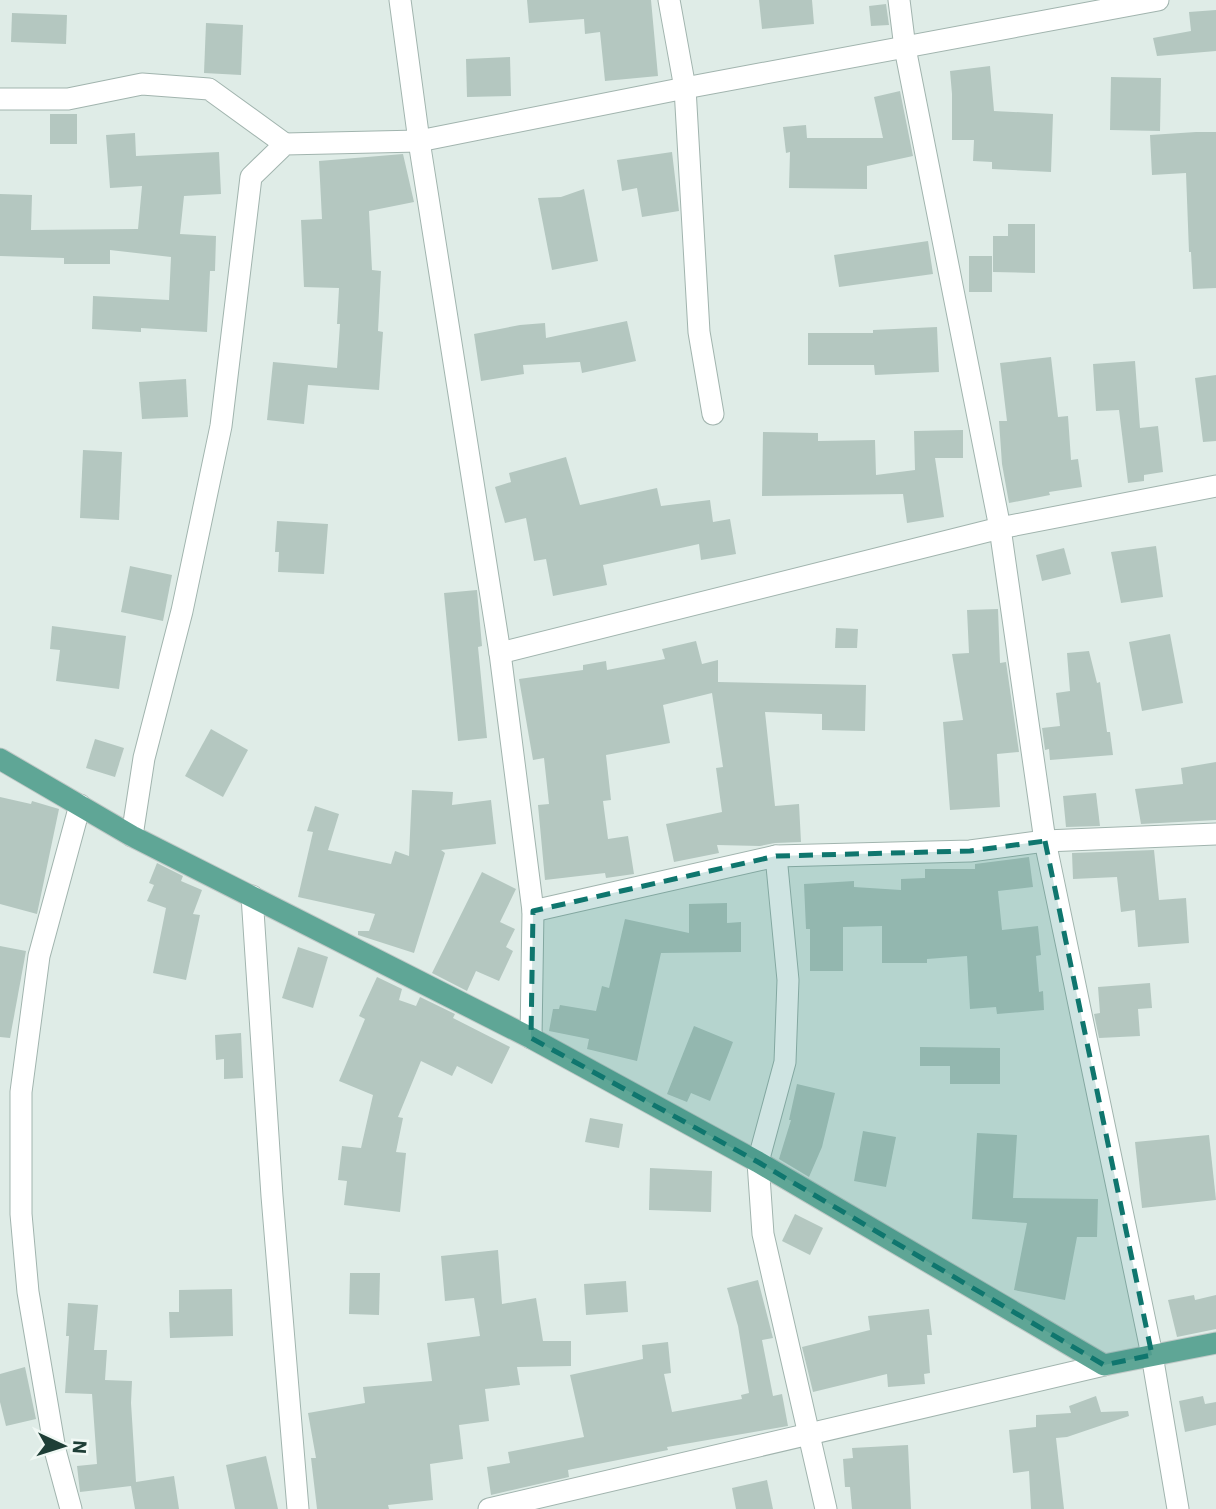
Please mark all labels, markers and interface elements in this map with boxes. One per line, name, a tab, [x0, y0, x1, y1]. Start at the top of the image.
north arrow	[28, 1411, 98, 1481]
text: N	[68, 1439, 92, 1455]

